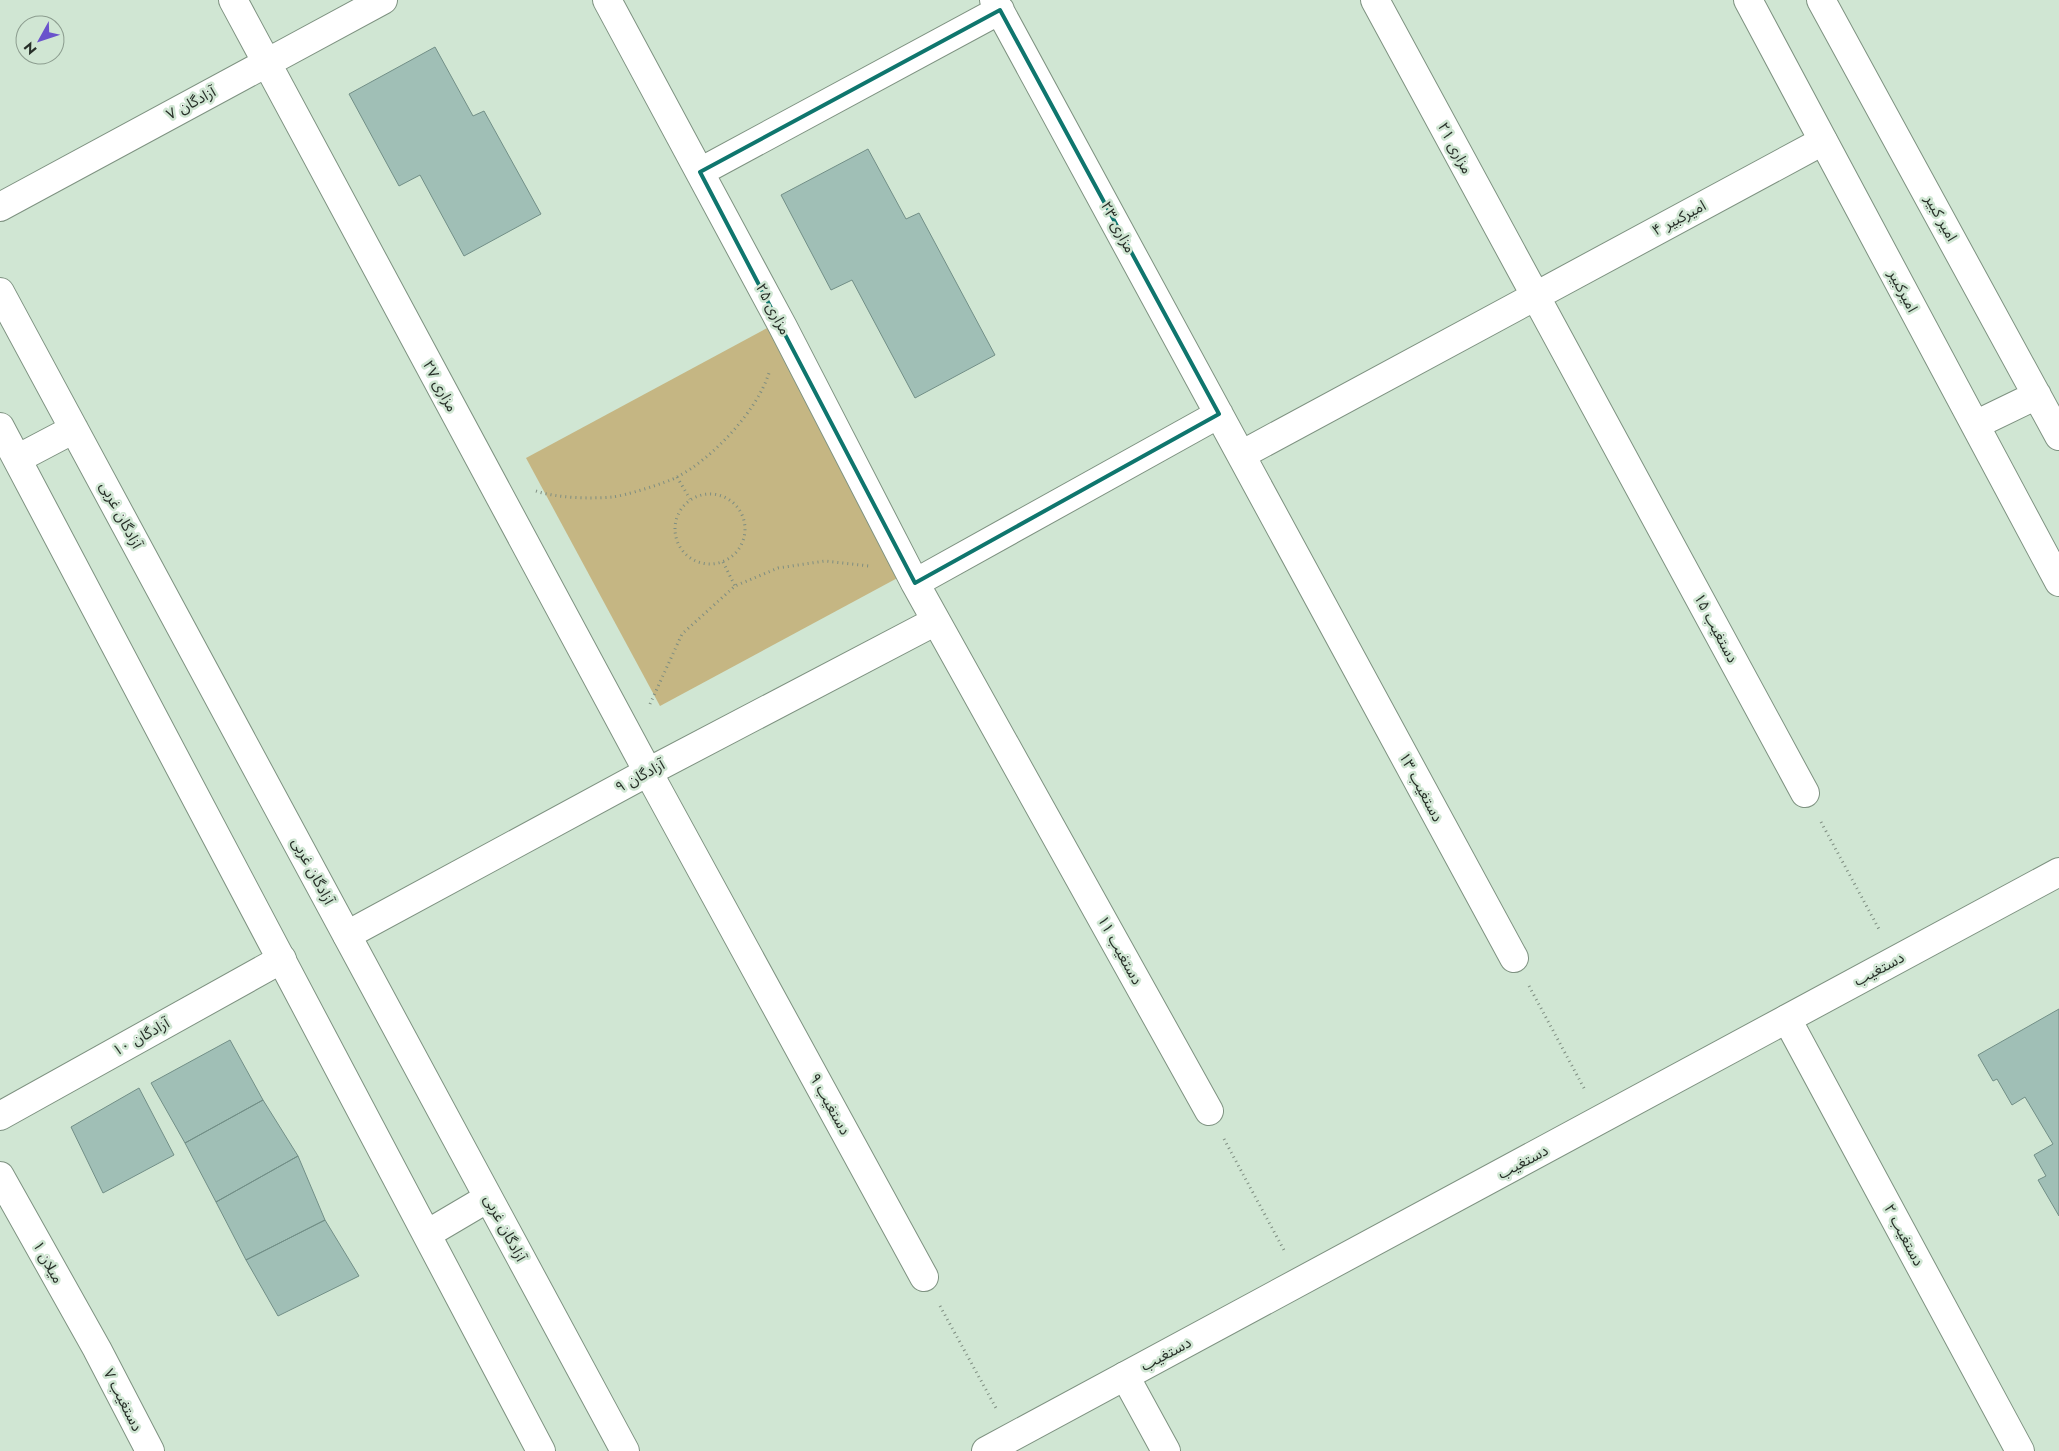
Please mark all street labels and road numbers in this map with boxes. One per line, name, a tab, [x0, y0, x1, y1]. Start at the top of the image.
street label: آزادگان ۷	[162, 80, 220, 125]
street label: مزاری ۲۱	[1432, 118, 1478, 178]
street label: امیر کبیر	[1919, 190, 1963, 245]
street label: امیرکبیر ۴	[1648, 195, 1710, 241]
street label: مزاری ۲۳	[1095, 197, 1141, 257]
street label: امیرکبیر	[1882, 265, 1923, 316]
street label: مزاری ۲۵	[750, 279, 796, 339]
street label: مزاری ۲۷	[417, 356, 463, 416]
street label: آزادگان غربی	[94, 478, 148, 553]
street label: دستغیب ۱۵	[1688, 589, 1744, 667]
street label: دستغیب ۱۳	[1393, 748, 1449, 826]
street label: آزادگان ۹	[611, 753, 669, 798]
street label: آزادگان غربی	[286, 834, 340, 909]
street label: دستغیب ۱۱	[1092, 911, 1148, 989]
street label: دستغیب	[1850, 947, 1908, 991]
street label: آزادگان ۱۰	[109, 1012, 174, 1062]
street label: دستغیب ۹	[804, 1069, 856, 1139]
street label: دستغیب	[1494, 1140, 1552, 1184]
street label: آزادگان غربی	[478, 1191, 532, 1266]
street label: دستغیب ۲	[1878, 1200, 1930, 1270]
street label: میلان ۱	[27, 1237, 69, 1287]
street label: دستغیب	[1137, 1332, 1195, 1376]
street label: دستغیب ۷	[98, 1365, 148, 1435]

